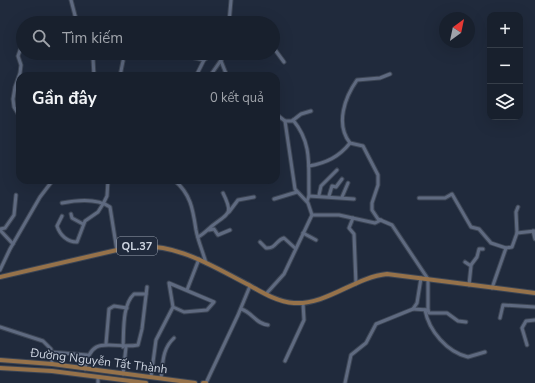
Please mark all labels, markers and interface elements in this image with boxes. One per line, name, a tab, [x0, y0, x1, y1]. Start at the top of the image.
north arrow	[439, 12, 475, 48]
map controls	[487, 12, 523, 120]
button: +	[487, 12, 523, 48]
search box	[16, 16, 280, 60]
icon: search	[30, 27, 52, 49]
text: Tìm kiếm	[62, 28, 123, 48]
button: −	[487, 48, 523, 84]
button: layers	[487, 84, 523, 120]
text: Gần đây	[32, 87, 97, 110]
text: 0 kết quả	[210, 89, 264, 107]
road number: QL.37	[117, 237, 157, 255]
street label: Đường Nguyễn Tất Thành	[28, 345, 169, 377]

